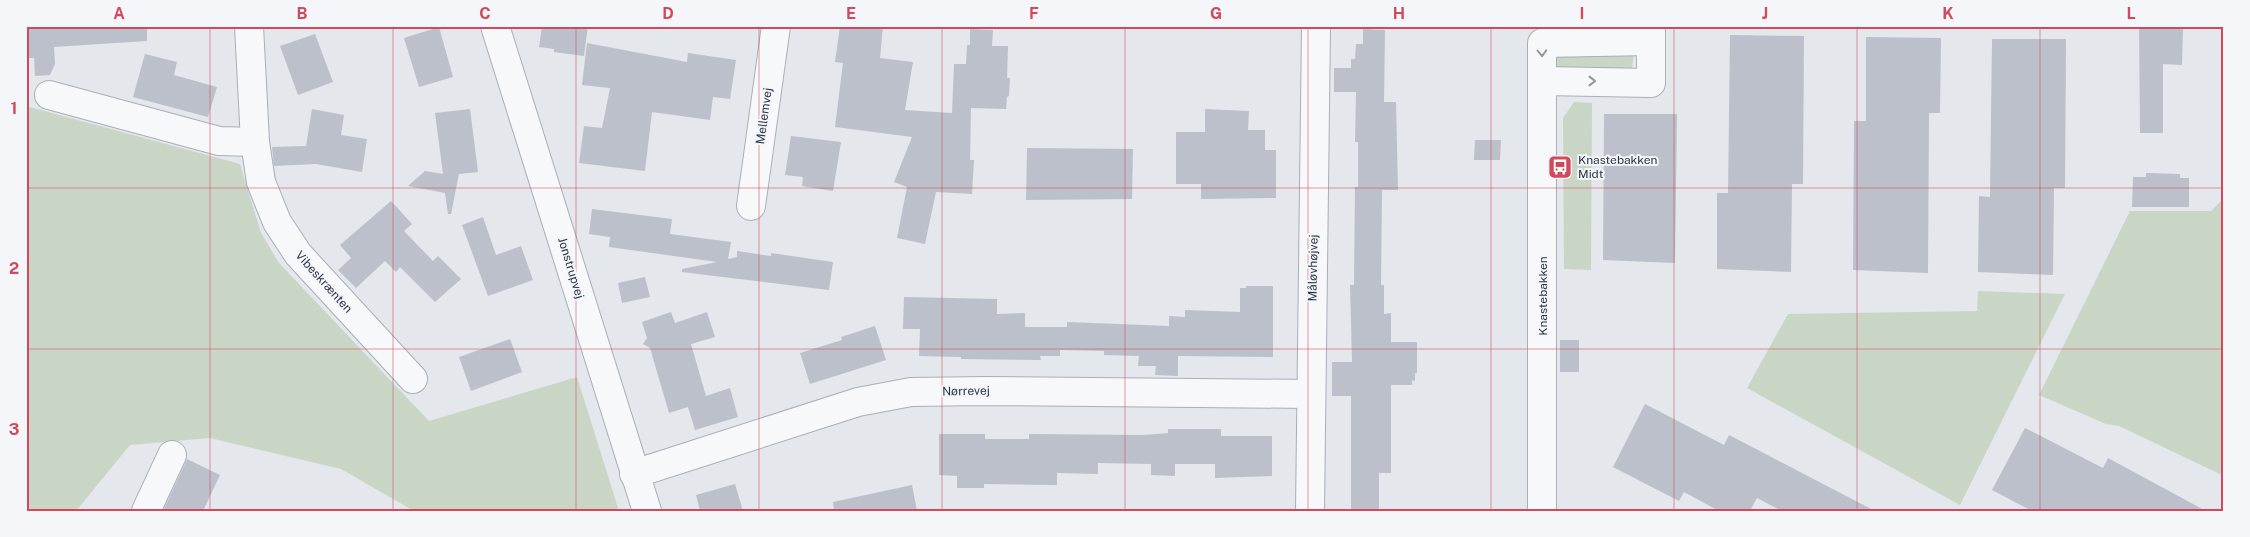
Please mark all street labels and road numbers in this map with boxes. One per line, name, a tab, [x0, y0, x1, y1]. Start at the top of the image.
street label: Mellemvej	[753, 87, 775, 145]
street label: Måløvhøjvej	[1305, 234, 1321, 302]
street label: Jonstrupvej	[555, 236, 587, 300]
street label: Vibeskrænten	[293, 248, 355, 316]
street label: Knastebakken	[1536, 256, 1550, 336]
street label: Nørrevej	[942, 384, 990, 398]

